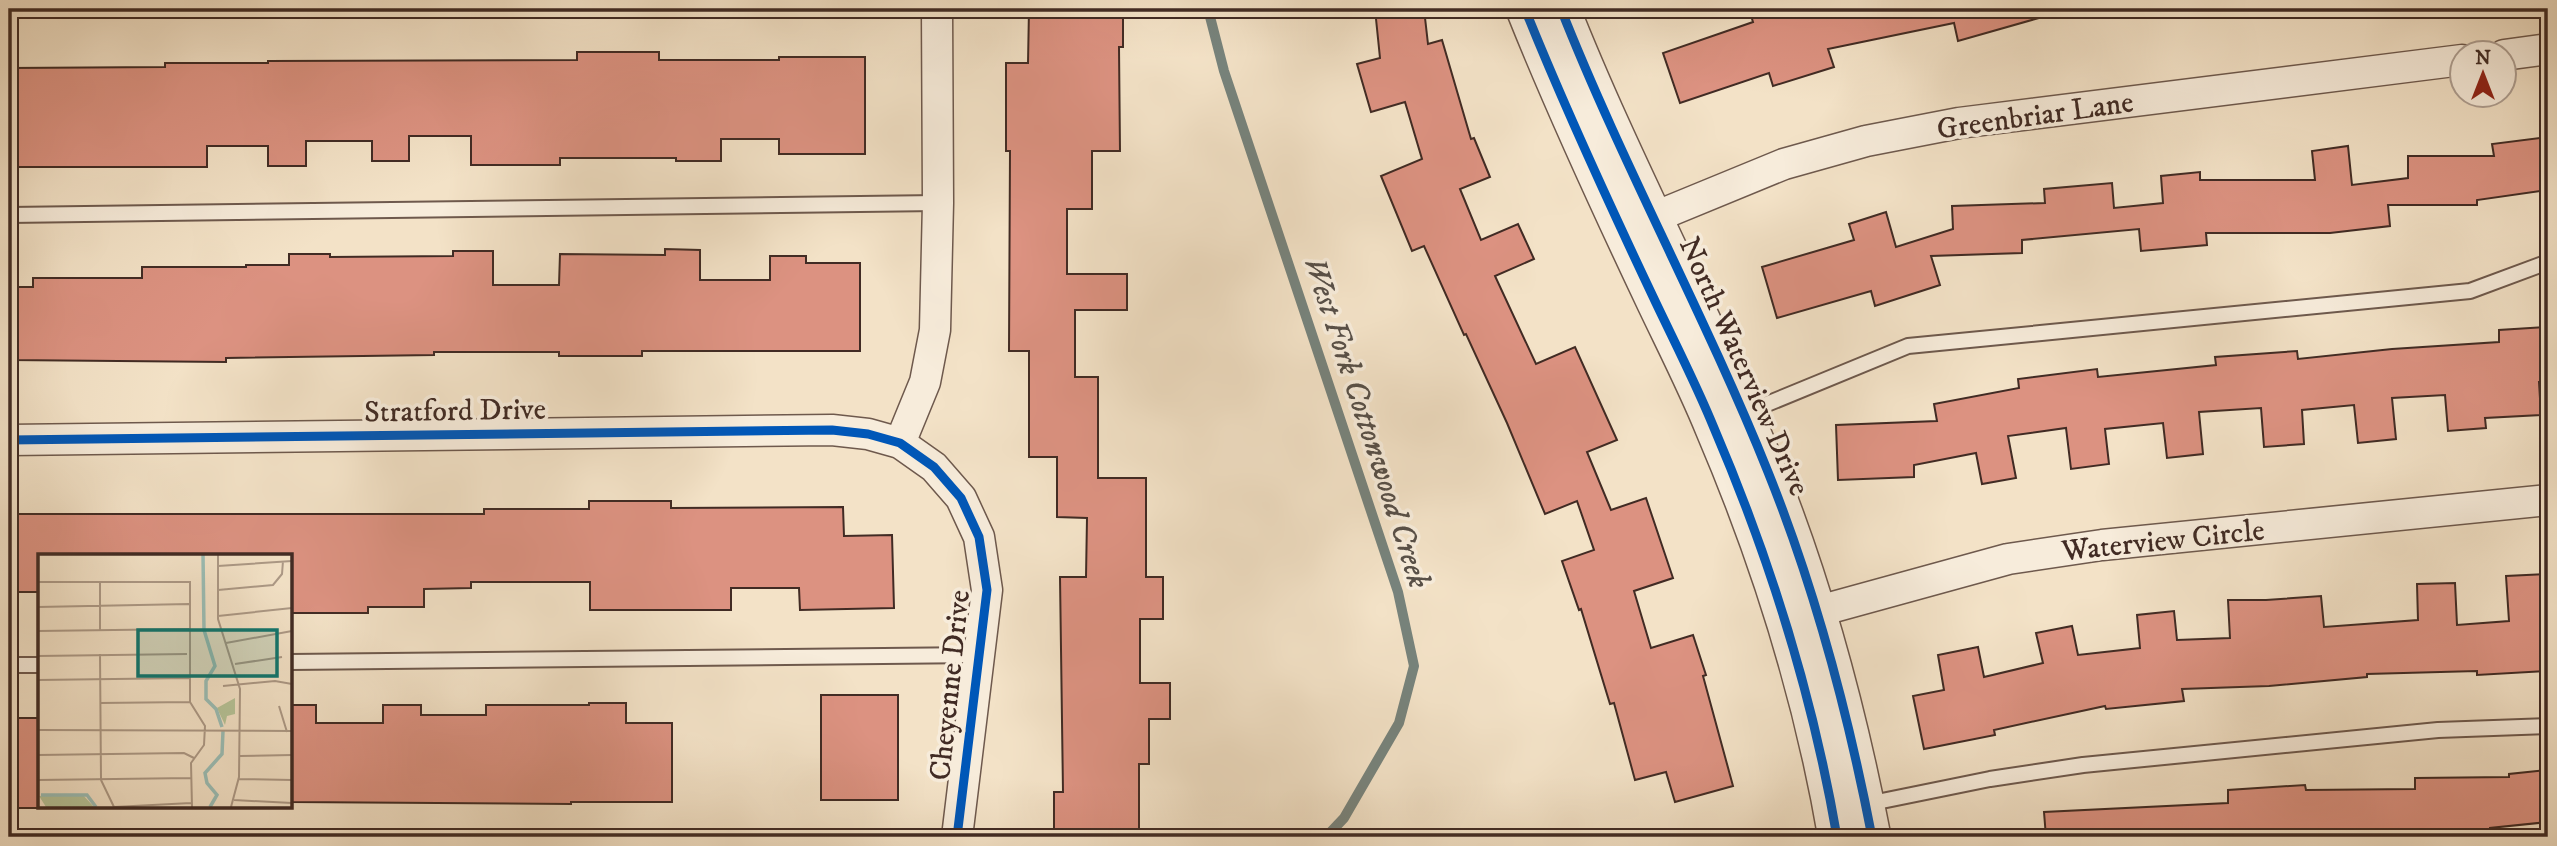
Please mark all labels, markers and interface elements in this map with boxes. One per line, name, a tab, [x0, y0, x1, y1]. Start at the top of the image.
north arrow	[2448, 38, 2518, 108]
text: N	[2475, 47, 2491, 70]
street label: Greenbriar Lane	[1935, 84, 2136, 149]
street label: North Waterview Drive	[1670, 232, 1817, 502]
water label: West Fork Cottonwood Creek	[1294, 252, 1439, 594]
street label: Stratford Drive	[364, 391, 546, 432]
street label: Waterview Circle	[2059, 512, 2266, 571]
inset map	[38, 554, 292, 808]
street label: Cheyenne Drive	[922, 588, 979, 782]

